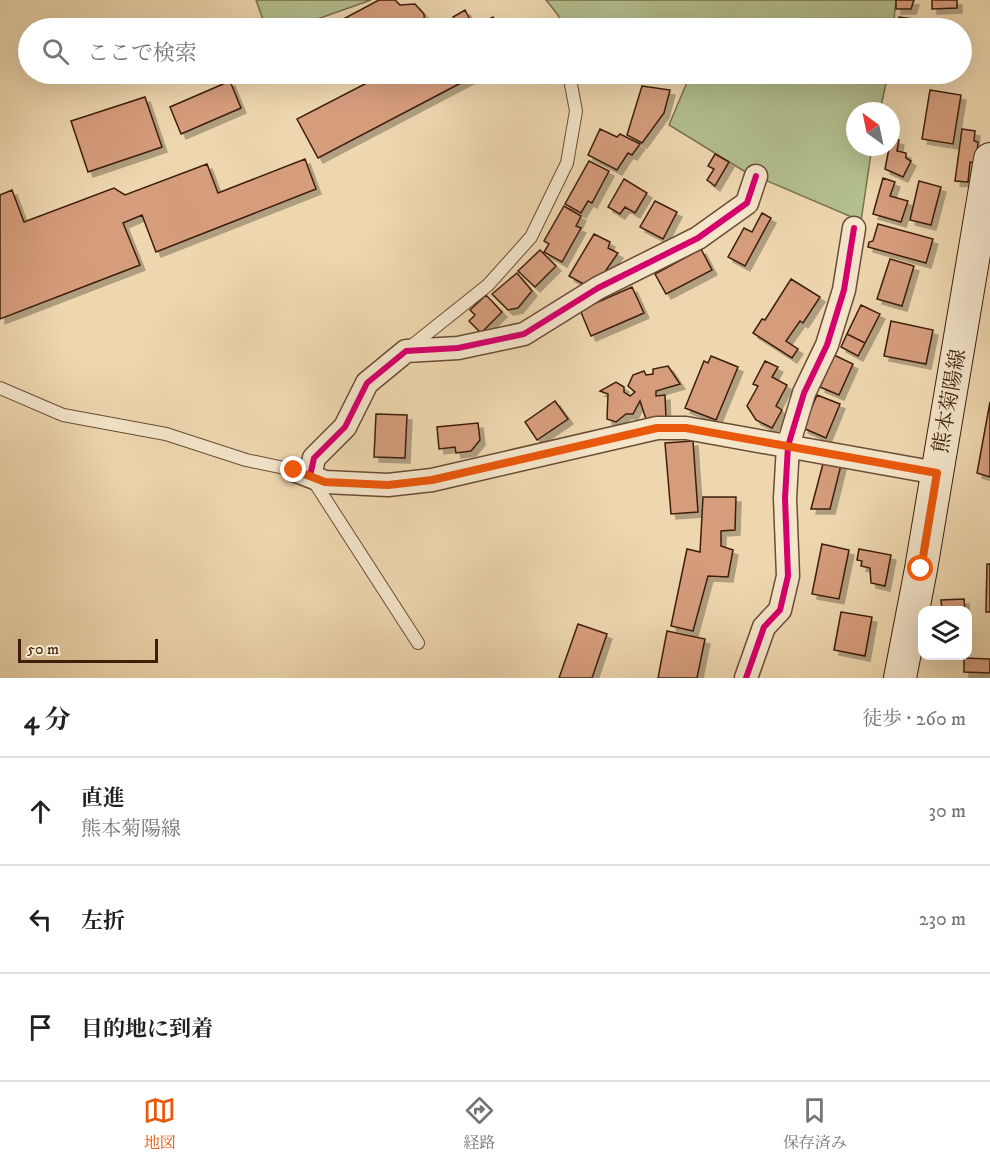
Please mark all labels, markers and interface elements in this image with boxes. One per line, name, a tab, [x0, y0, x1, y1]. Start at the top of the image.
search box	[18, 18, 972, 84]
icon: search	[39, 35, 72, 68]
text: ここで検索	[87, 40, 197, 67]
north arrow	[846, 102, 900, 156]
street label: 熊本菊陽線	[928, 347, 972, 455]
route end	[280, 456, 306, 482]
route start	[907, 555, 933, 581]
map controls	[918, 606, 972, 660]
button: layers	[918, 606, 972, 660]
scale bar	[18, 636, 158, 664]
text: 50 m	[27, 639, 59, 659]
text: 4 分	[24, 704, 71, 737]
text: 徒歩 · 260 m	[862, 707, 966, 732]
text: 直進	[81, 785, 125, 812]
icon: ahead	[24, 795, 57, 828]
text: 30 m	[928, 799, 966, 824]
text: 熊本菊陽線	[81, 817, 181, 842]
icon: left	[24, 903, 57, 936]
text: 230 m	[919, 907, 966, 932]
text: 左折	[81, 908, 125, 935]
icon: arrive	[24, 1011, 57, 1044]
text: 目的地に到着	[81, 1016, 213, 1043]
tab: 地図	[143, 1094, 176, 1153]
tab: 経路	[463, 1094, 496, 1153]
tab: 保存済み	[783, 1094, 847, 1153]

